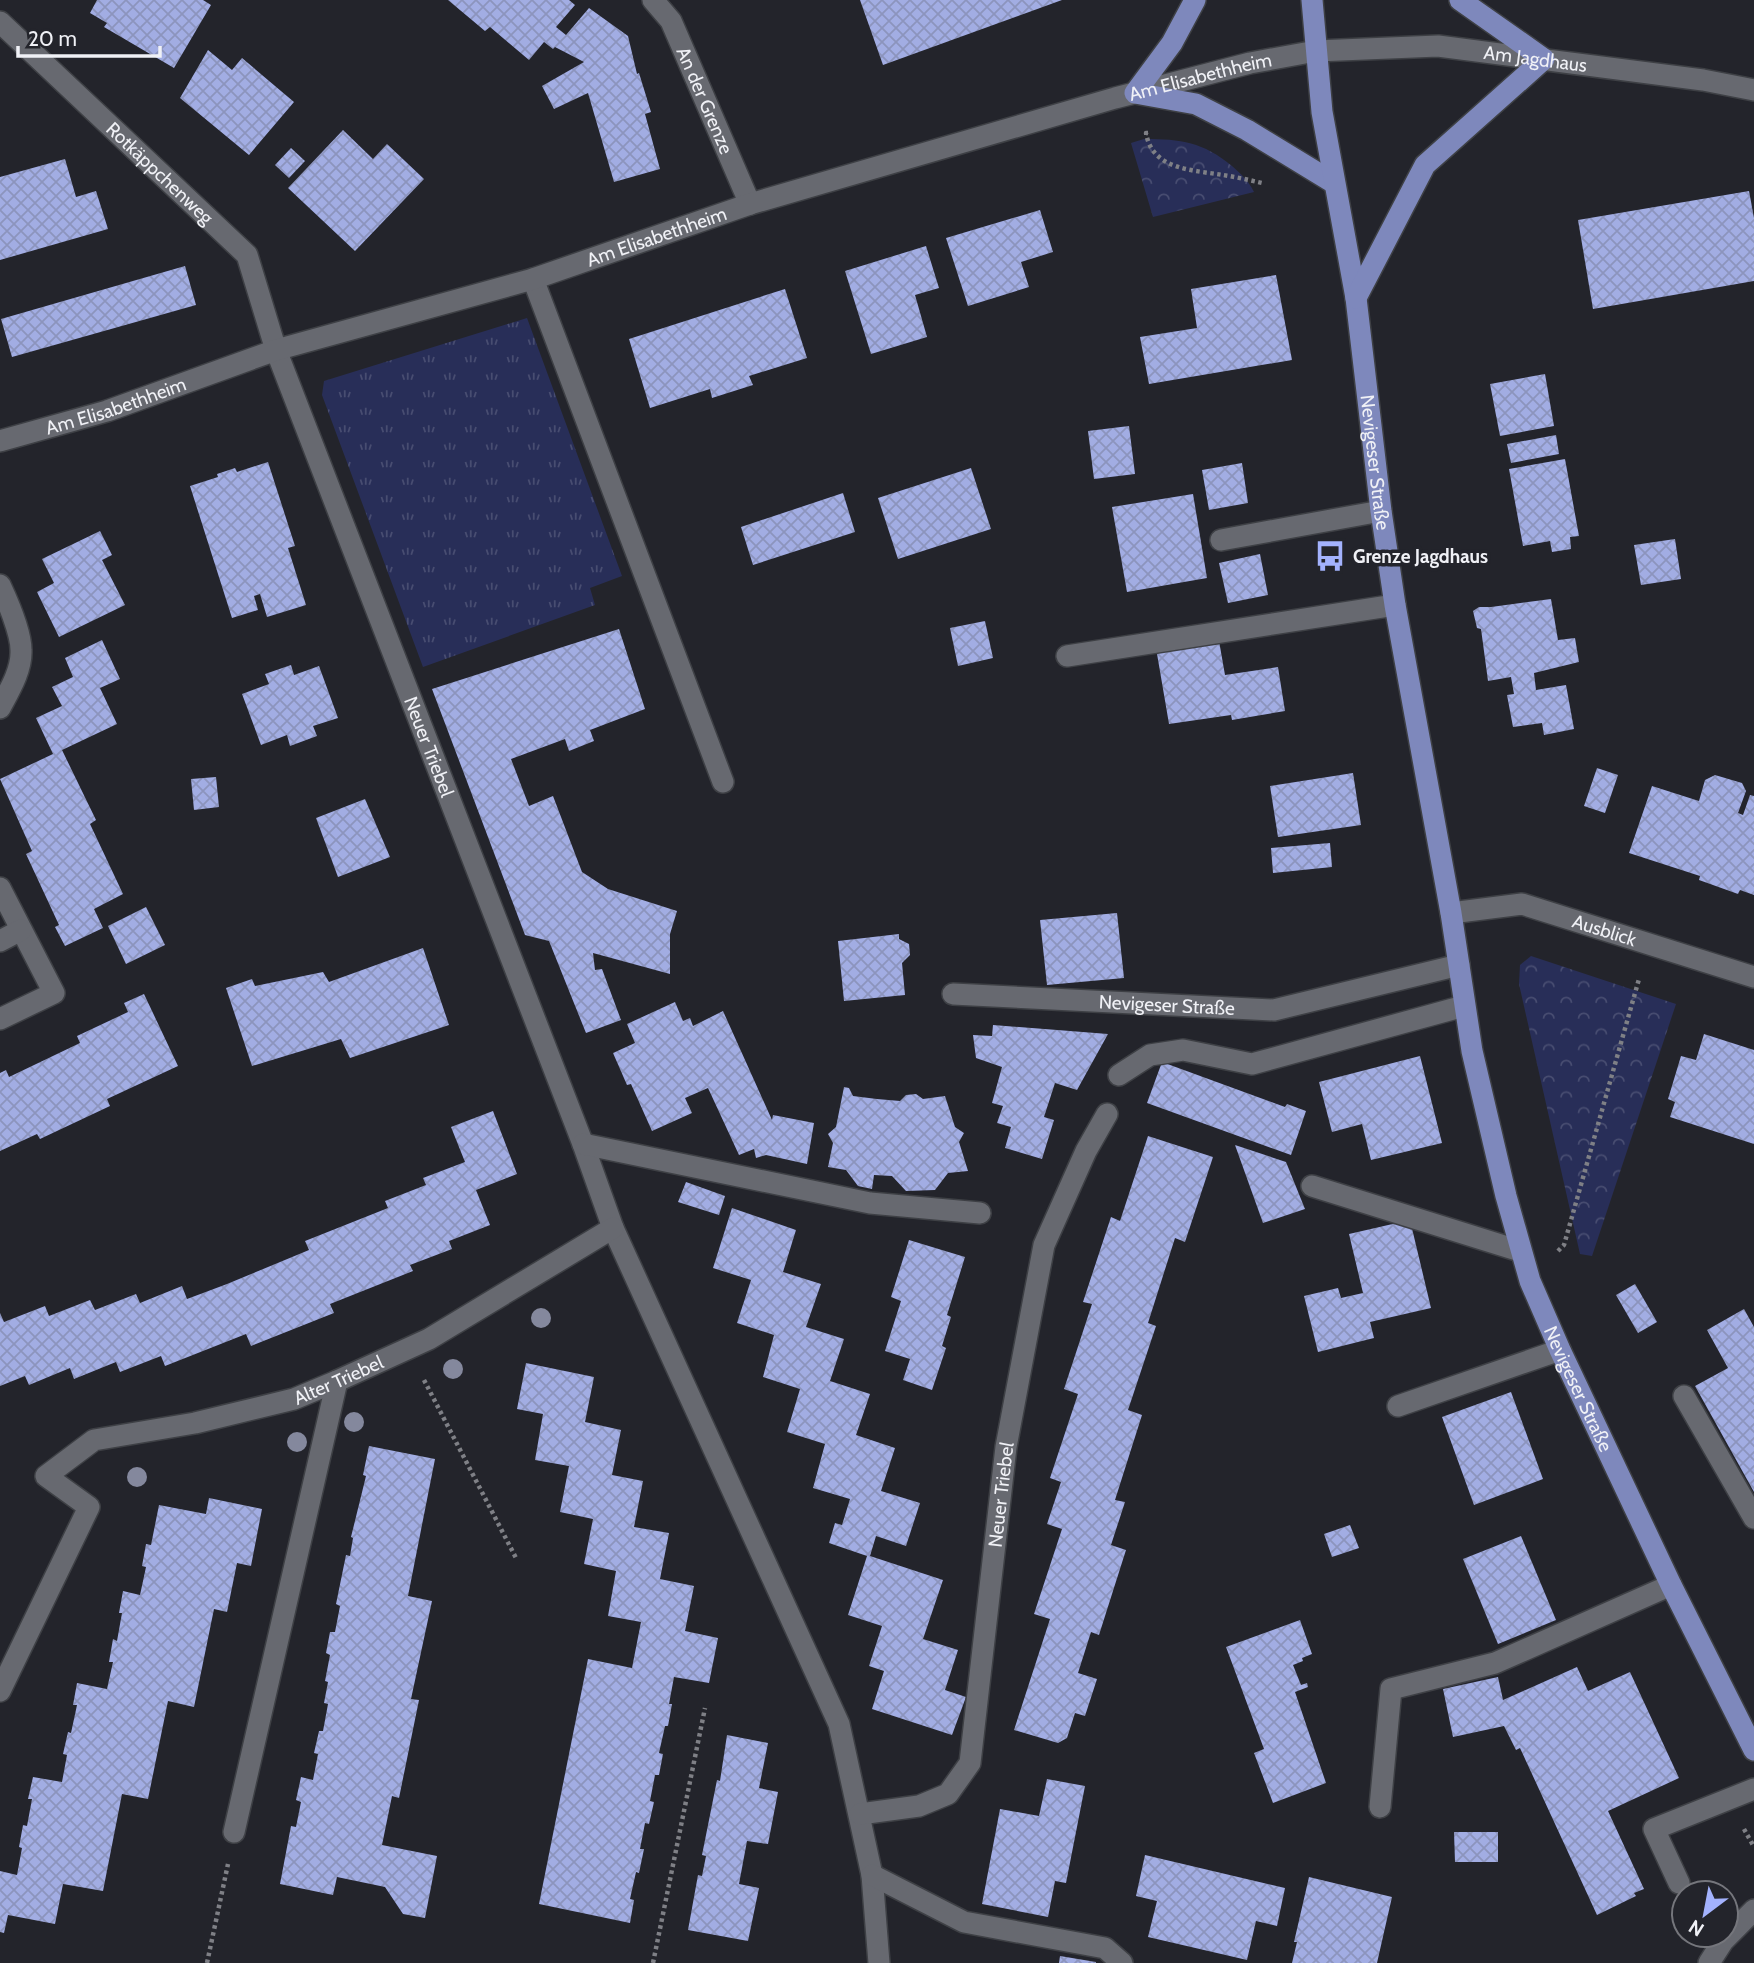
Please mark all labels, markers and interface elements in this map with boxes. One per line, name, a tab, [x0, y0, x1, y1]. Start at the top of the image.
scale bar	[18, 14, 159, 58]
text: 20 m	[28, 26, 77, 51]
street label: Am Jagdhaus	[1483, 40, 1588, 77]
street label: An der Grenze	[672, 43, 739, 158]
street label: Am Elisabethheim	[1126, 48, 1273, 105]
street label: Rotkäppchenweg	[102, 117, 219, 229]
street label: Am Elisabethheim	[583, 202, 729, 271]
street label: Am Elisabethheim	[43, 372, 189, 439]
street label: Nevigeser Straße	[1356, 393, 1395, 532]
bus stop icon: Grenze Jagdhaus	[1313, 539, 1347, 573]
place label: Grenze Jagdhaus	[1353, 545, 1488, 568]
street label: Neuer Triebel	[399, 693, 459, 801]
street label: Ausblick	[1570, 909, 1640, 951]
street label: Nevigeser Straße	[1098, 990, 1236, 1020]
street label: Nevigeser Straße	[1539, 1322, 1618, 1455]
street label: Alter Triebel	[290, 1350, 387, 1409]
street label: Neuer Triebel	[983, 1439, 1018, 1549]
north arrow	[1670, 1879, 1740, 1949]
text: N	[1684, 1915, 1708, 1941]

